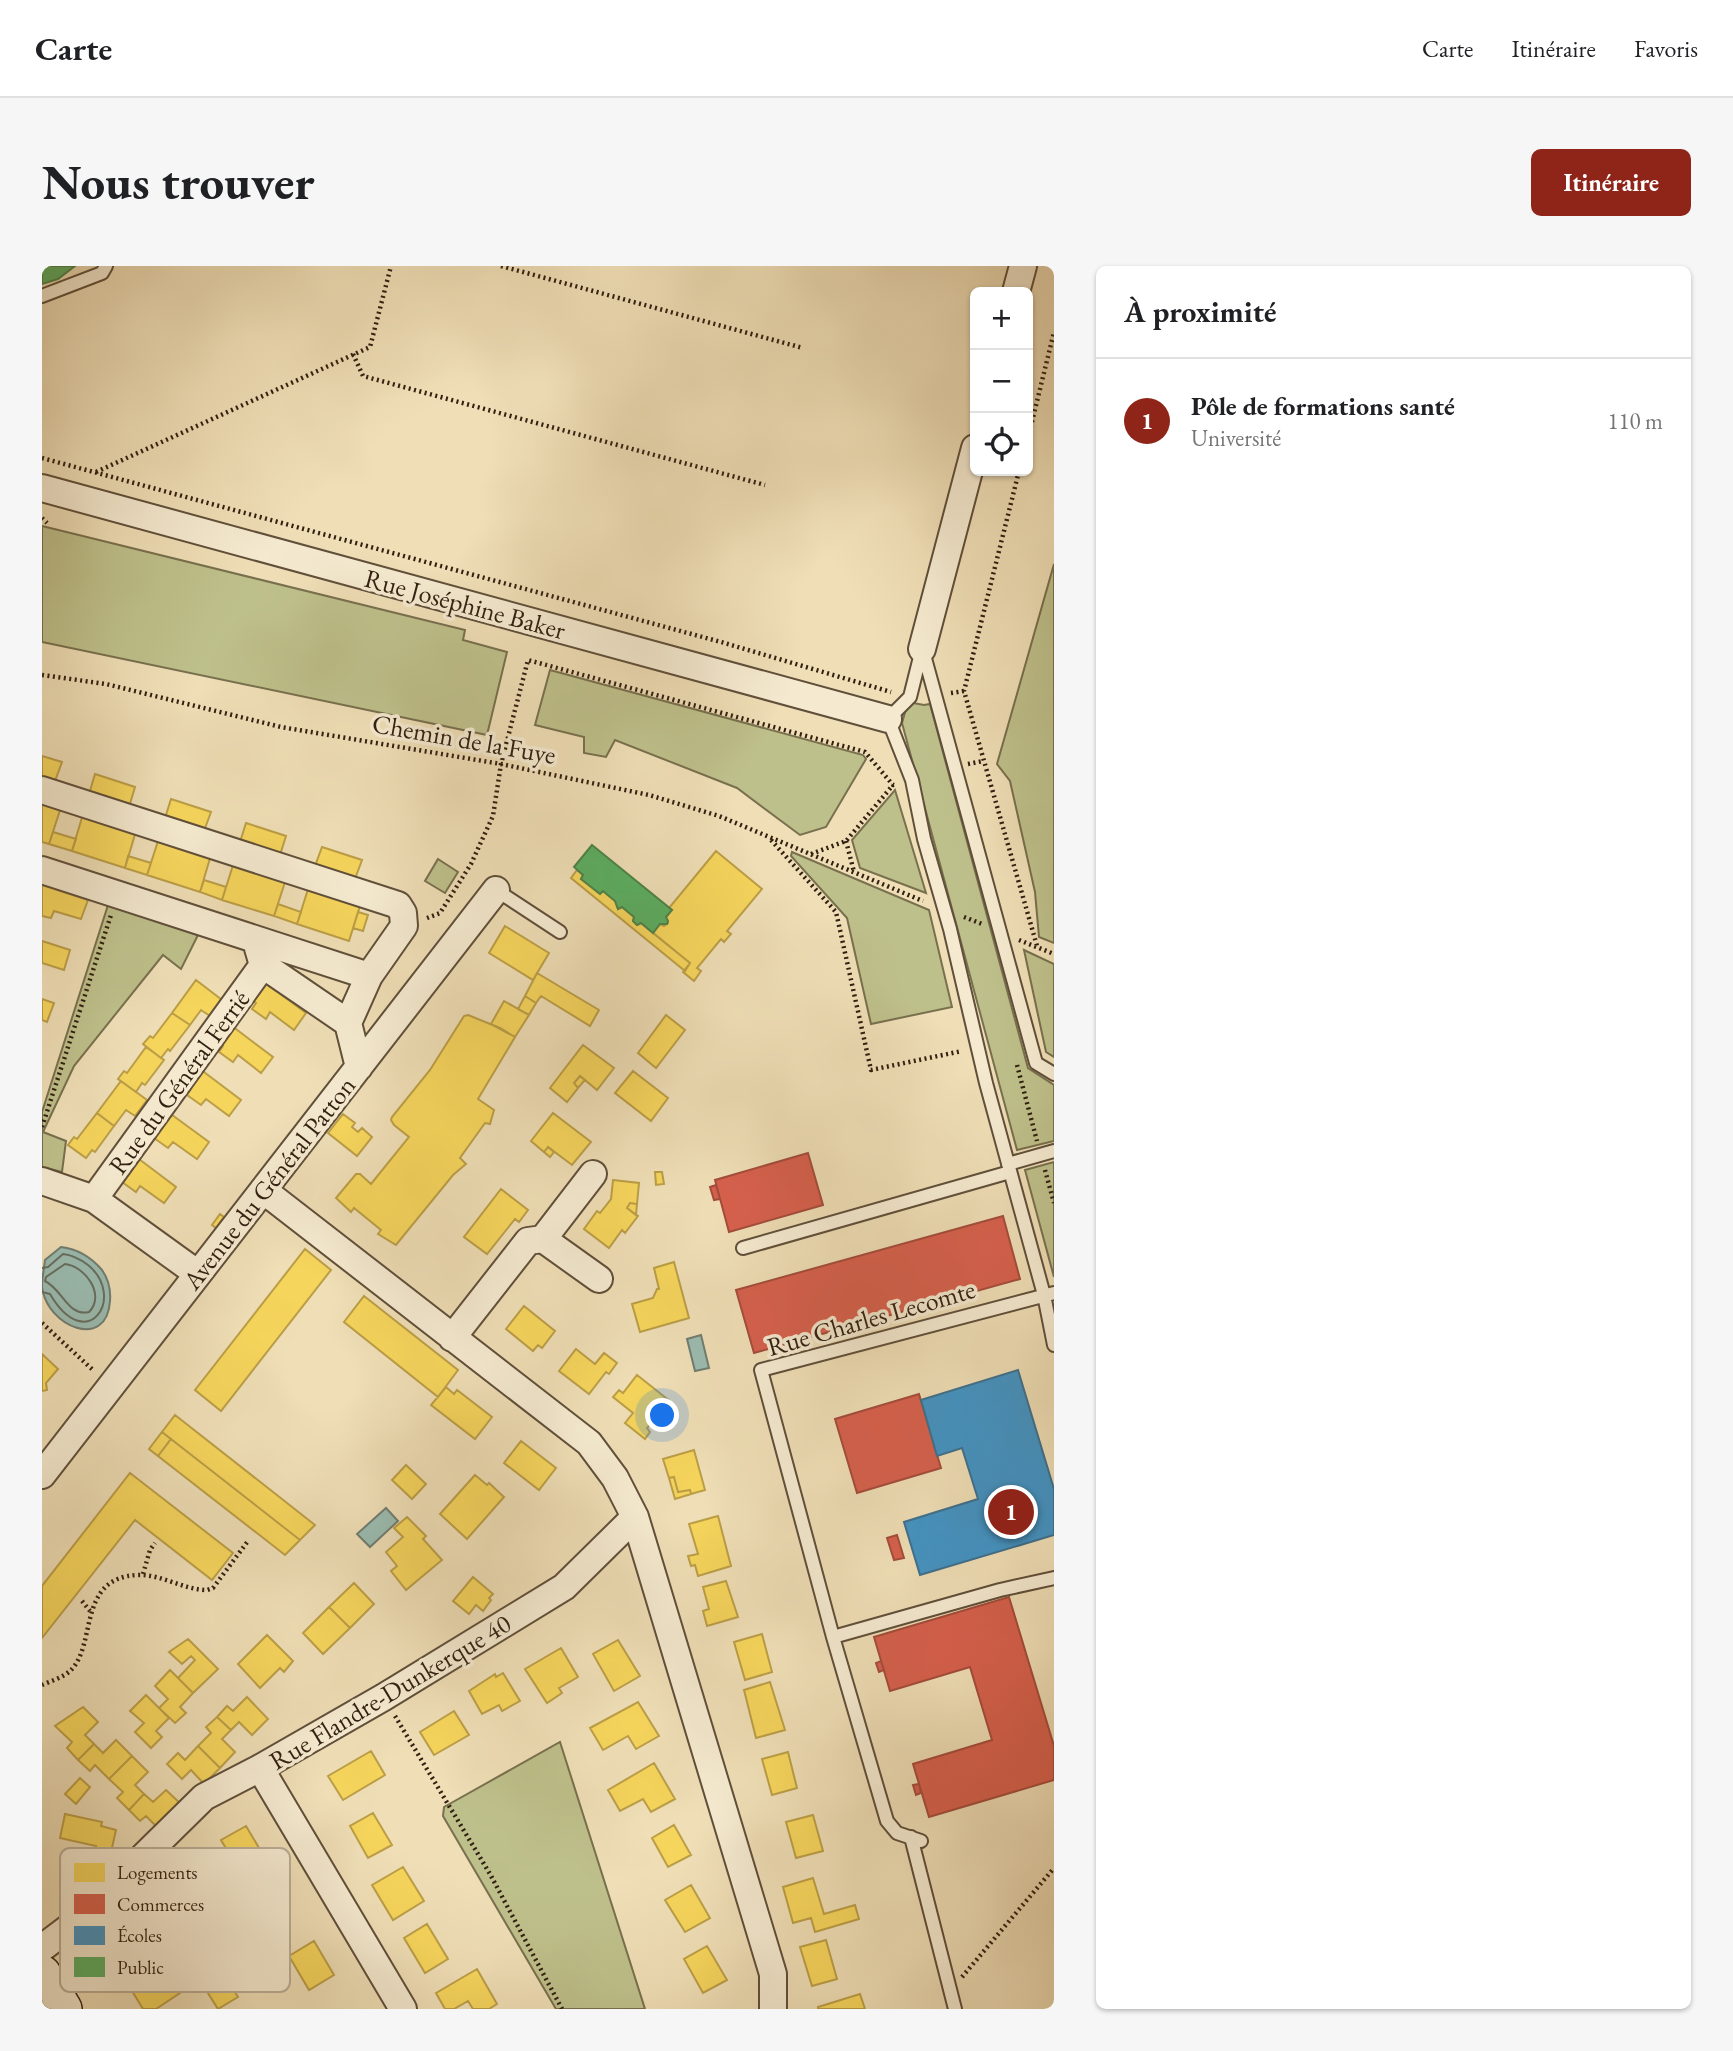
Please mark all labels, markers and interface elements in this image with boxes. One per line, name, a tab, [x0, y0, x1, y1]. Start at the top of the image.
text: Carte	[35, 27, 112, 70]
text: Carte	[1422, 33, 1473, 64]
text: Itinéraire	[1511, 33, 1596, 64]
text: Favoris	[1634, 33, 1698, 64]
button: Itinéraire	[1531, 149, 1691, 216]
text: Nous trouver	[42, 150, 315, 214]
map controls	[970, 287, 1033, 476]
button: +	[970, 287, 1033, 350]
text: À proximité	[1124, 292, 1276, 331]
button: −	[970, 350, 1033, 413]
text: Pôle de formations santé	[1191, 389, 1455, 423]
text: 1	[1141, 406, 1153, 436]
text: 110 m	[1607, 406, 1663, 436]
button: locate	[970, 413, 1033, 476]
text: Université	[1191, 423, 1281, 453]
street label: Rue Joséphine Baker	[361, 561, 569, 647]
street label: Chemin de la Fuye	[370, 706, 558, 772]
street label: Rue du Général Ferrié	[101, 983, 257, 1181]
street label: Avenue du Général Patton	[174, 1069, 363, 1297]
street label: Rue Charles Lecomte	[763, 1272, 979, 1364]
your location	[645, 1398, 679, 1432]
pin: 1	[988, 1486, 1034, 1538]
street label: Rue Flandre-Dunkerque 40	[263, 1606, 517, 1778]
legend	[60, 1848, 290, 1992]
text: Logements	[117, 1860, 198, 1885]
text: Commerces	[117, 1892, 204, 1917]
text: Écoles	[117, 1923, 162, 1948]
text: Public	[117, 1955, 164, 1980]

